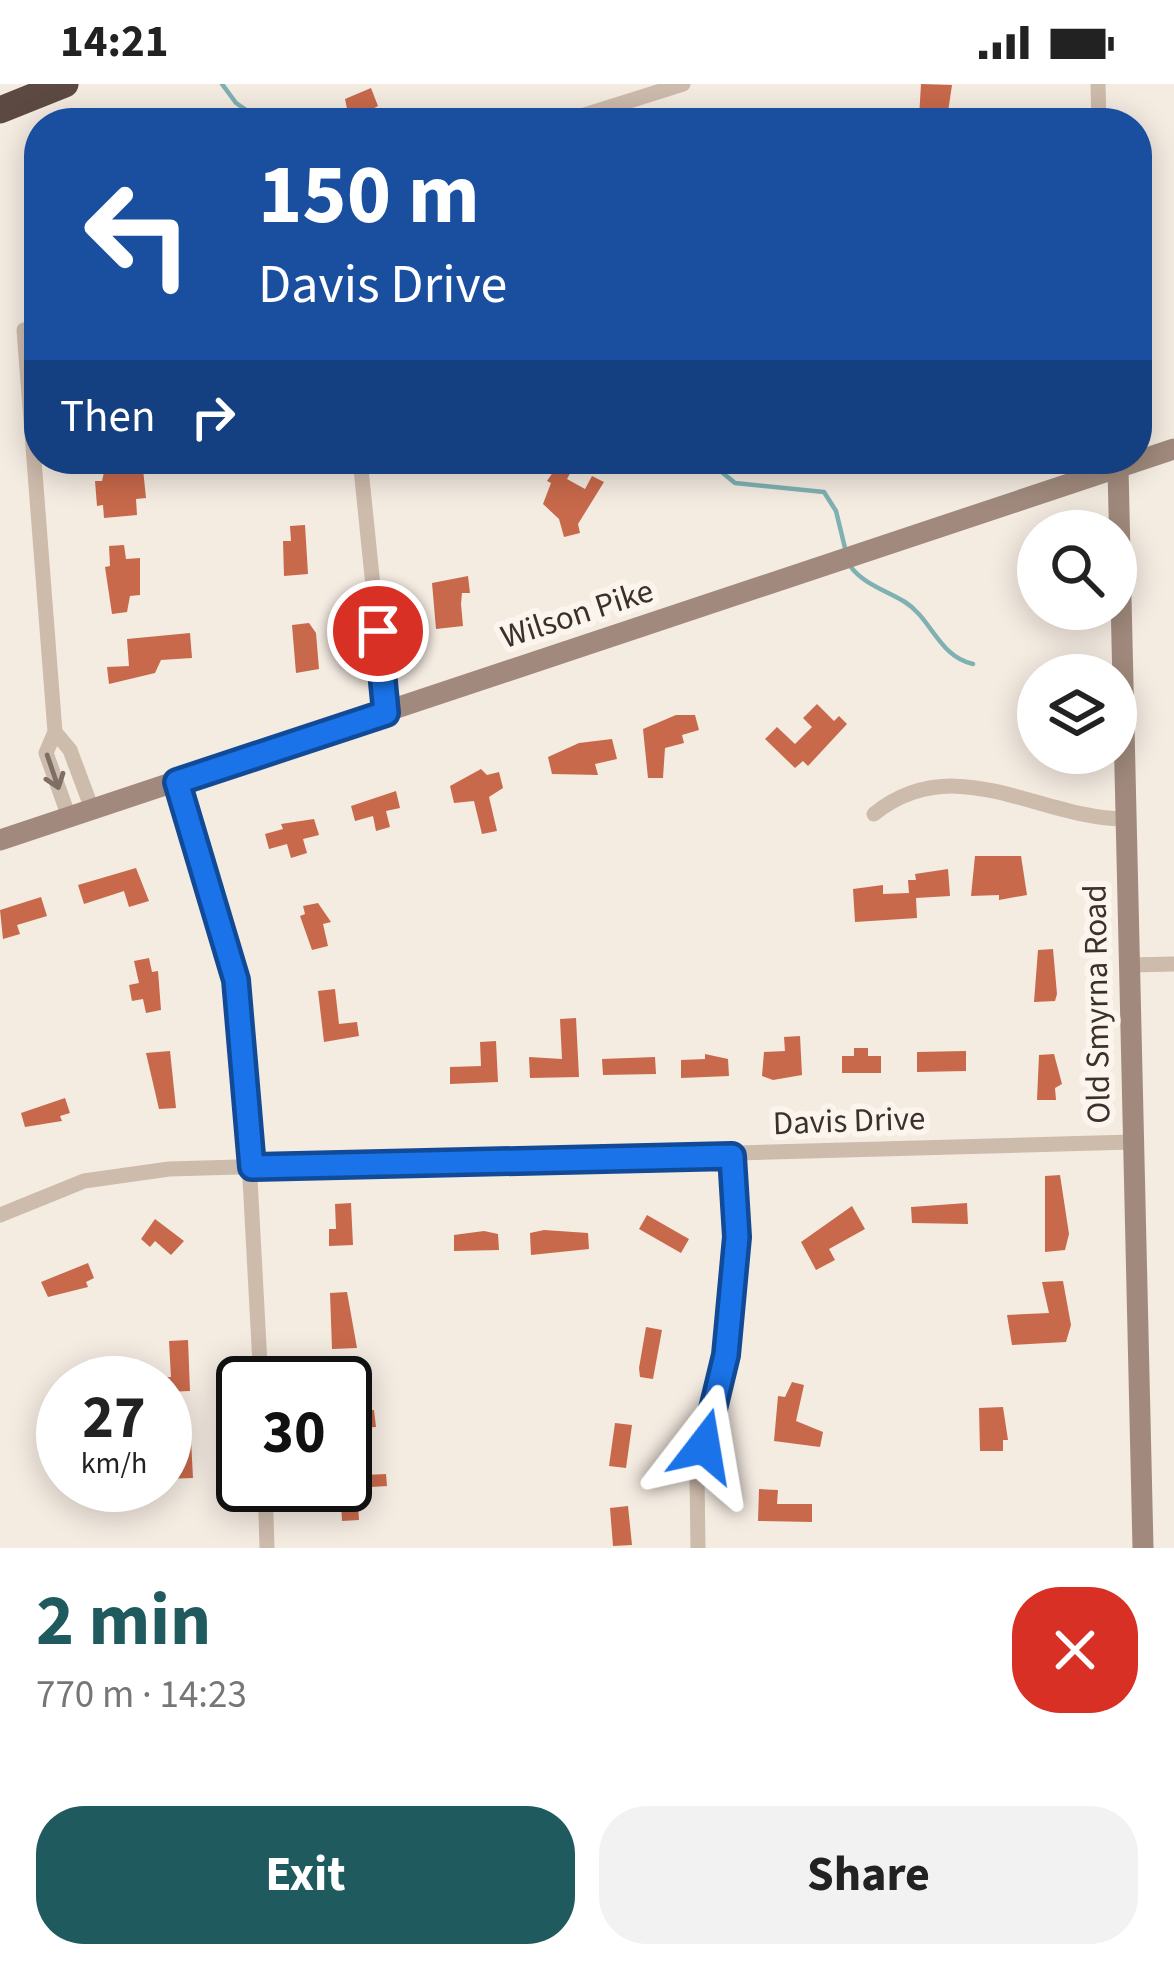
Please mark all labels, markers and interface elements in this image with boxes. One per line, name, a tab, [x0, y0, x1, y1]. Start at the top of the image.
text: 14:21	[60, 10, 169, 74]
text: 150 m	[258, 136, 480, 256]
icon: left	[60, 156, 216, 312]
text: Davis Drive	[258, 247, 507, 324]
icon: right	[180, 384, 246, 450]
text: Then	[60, 385, 156, 449]
map controls	[1017, 510, 1137, 774]
button: search	[1017, 510, 1137, 630]
street label: Wilson Pike	[495, 567, 659, 661]
pin	[327, 580, 429, 682]
icon: arrive	[345, 598, 411, 664]
button: layers	[1017, 654, 1137, 774]
one-way arrow	[44, 753, 65, 790]
street label: Old Smyrna Road	[1071, 884, 1123, 1124]
street label: Davis Drive	[772, 1095, 926, 1147]
speed limit sign: 30	[216, 1356, 372, 1512]
text: 27	[82, 1376, 146, 1461]
position arrow	[641, 1383, 767, 1509]
text: km/h	[81, 1442, 147, 1485]
text: 2 min	[36, 1570, 211, 1673]
button: close	[1012, 1587, 1138, 1713]
text: 770 m · 14:23	[36, 1667, 247, 1723]
button: Exit	[36, 1806, 575, 1944]
button: Share	[599, 1806, 1138, 1944]

